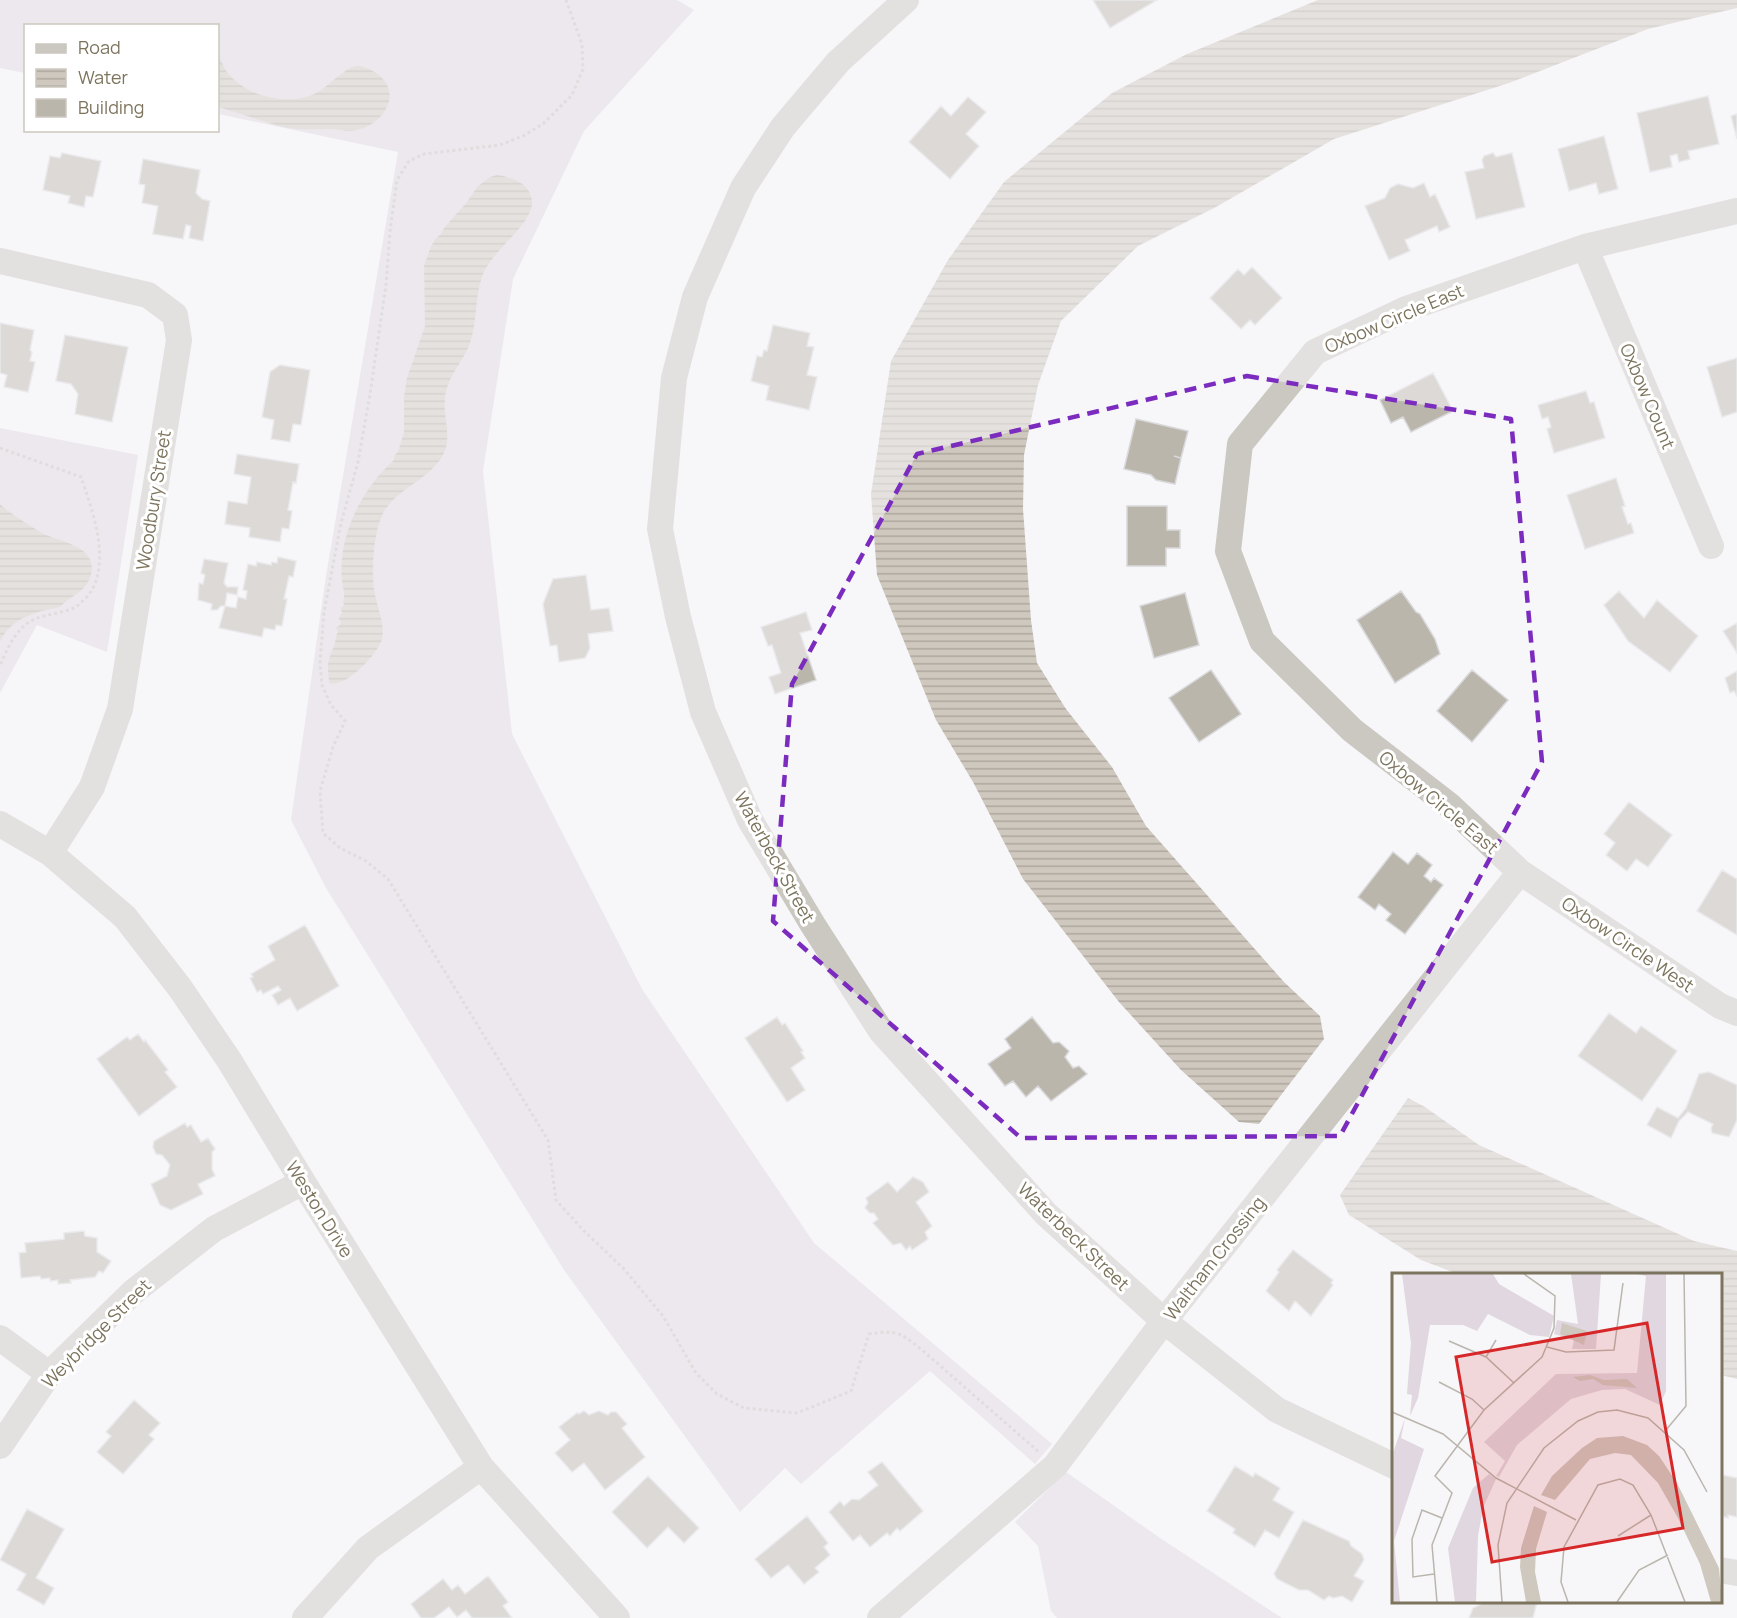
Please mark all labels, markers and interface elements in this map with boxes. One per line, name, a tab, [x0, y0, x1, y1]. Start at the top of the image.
legend	[24, 24, 219, 132]
text: Road	[78, 35, 121, 59]
text: Water	[78, 65, 128, 89]
text: Building	[78, 95, 144, 119]
street label: Oxbow Circle East	[1321, 278, 1467, 358]
street label: Oxbow Count	[1615, 339, 1681, 453]
street label: Woodbury Street	[130, 428, 176, 572]
street label: Oxbow Circle East	[1374, 745, 1504, 859]
street label: Waterbeck Street	[729, 787, 821, 927]
street label: Oxbow Circle West	[1557, 891, 1699, 997]
street label: Weston Drive	[281, 1156, 359, 1262]
street label: Waterbeck Street	[1013, 1177, 1135, 1295]
street label: Waltham Crossing	[1158, 1191, 1270, 1325]
street label: Weybridge Street	[36, 1273, 156, 1393]
inset map	[1392, 1273, 1722, 1603]

